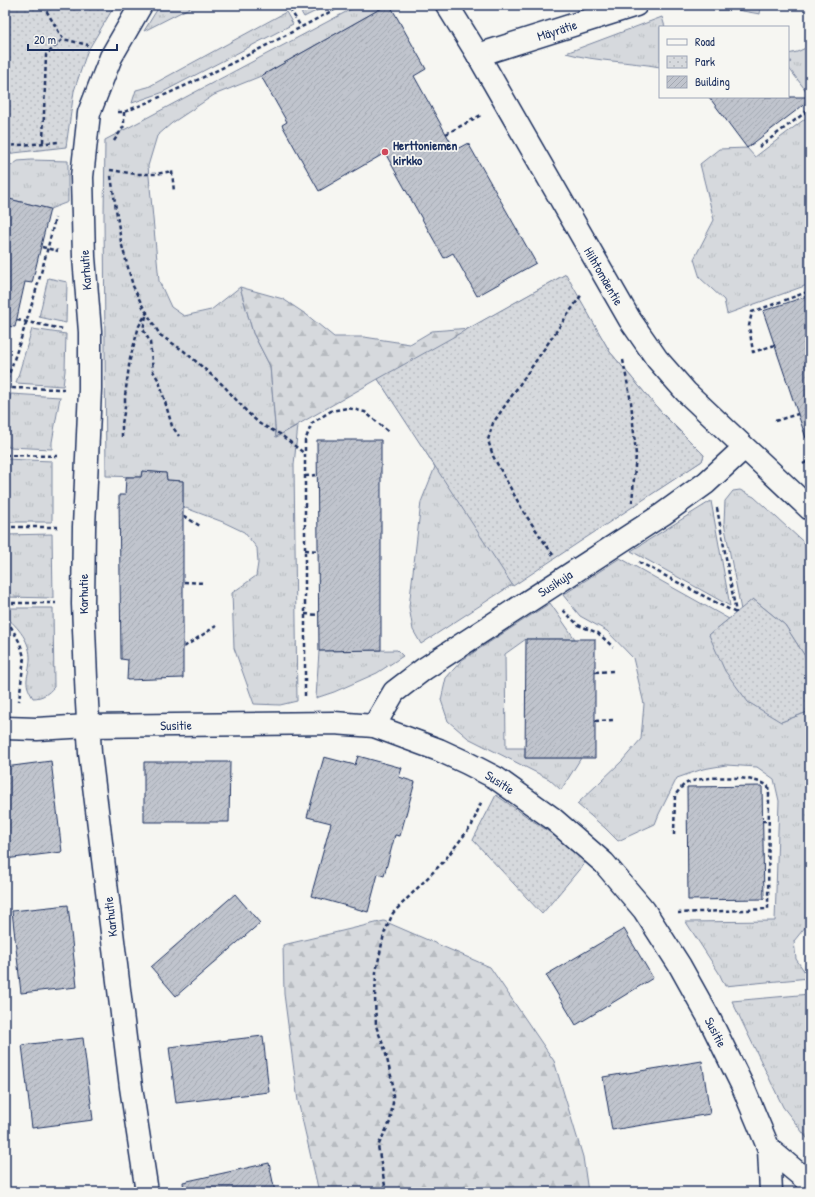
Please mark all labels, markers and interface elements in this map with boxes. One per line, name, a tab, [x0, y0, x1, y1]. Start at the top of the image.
street label: Mäyrätie	[535, 15, 579, 45]
scale bar	[28, 26, 117, 52]
legend	[659, 26, 789, 98]
text: 20 m	[34, 31, 56, 48]
text: Road	[695, 33, 715, 50]
text: Park	[695, 53, 715, 70]
text: Building	[695, 73, 730, 90]
place label: Herttoniemen kirkko	[393, 136, 457, 169]
marker: Herttoniemen kirkko	[380, 147, 390, 157]
street label: Hiihtomäentie	[580, 244, 628, 308]
street label: Karhutie	[75, 249, 95, 291]
street label: Susikuja	[534, 565, 576, 601]
street label: Karhutie	[74, 574, 92, 614]
street label: Susitie	[160, 716, 192, 734]
street label: Susitie	[482, 766, 518, 798]
street label: Karhutie	[99, 896, 121, 938]
street label: Susitie	[701, 1014, 731, 1050]

